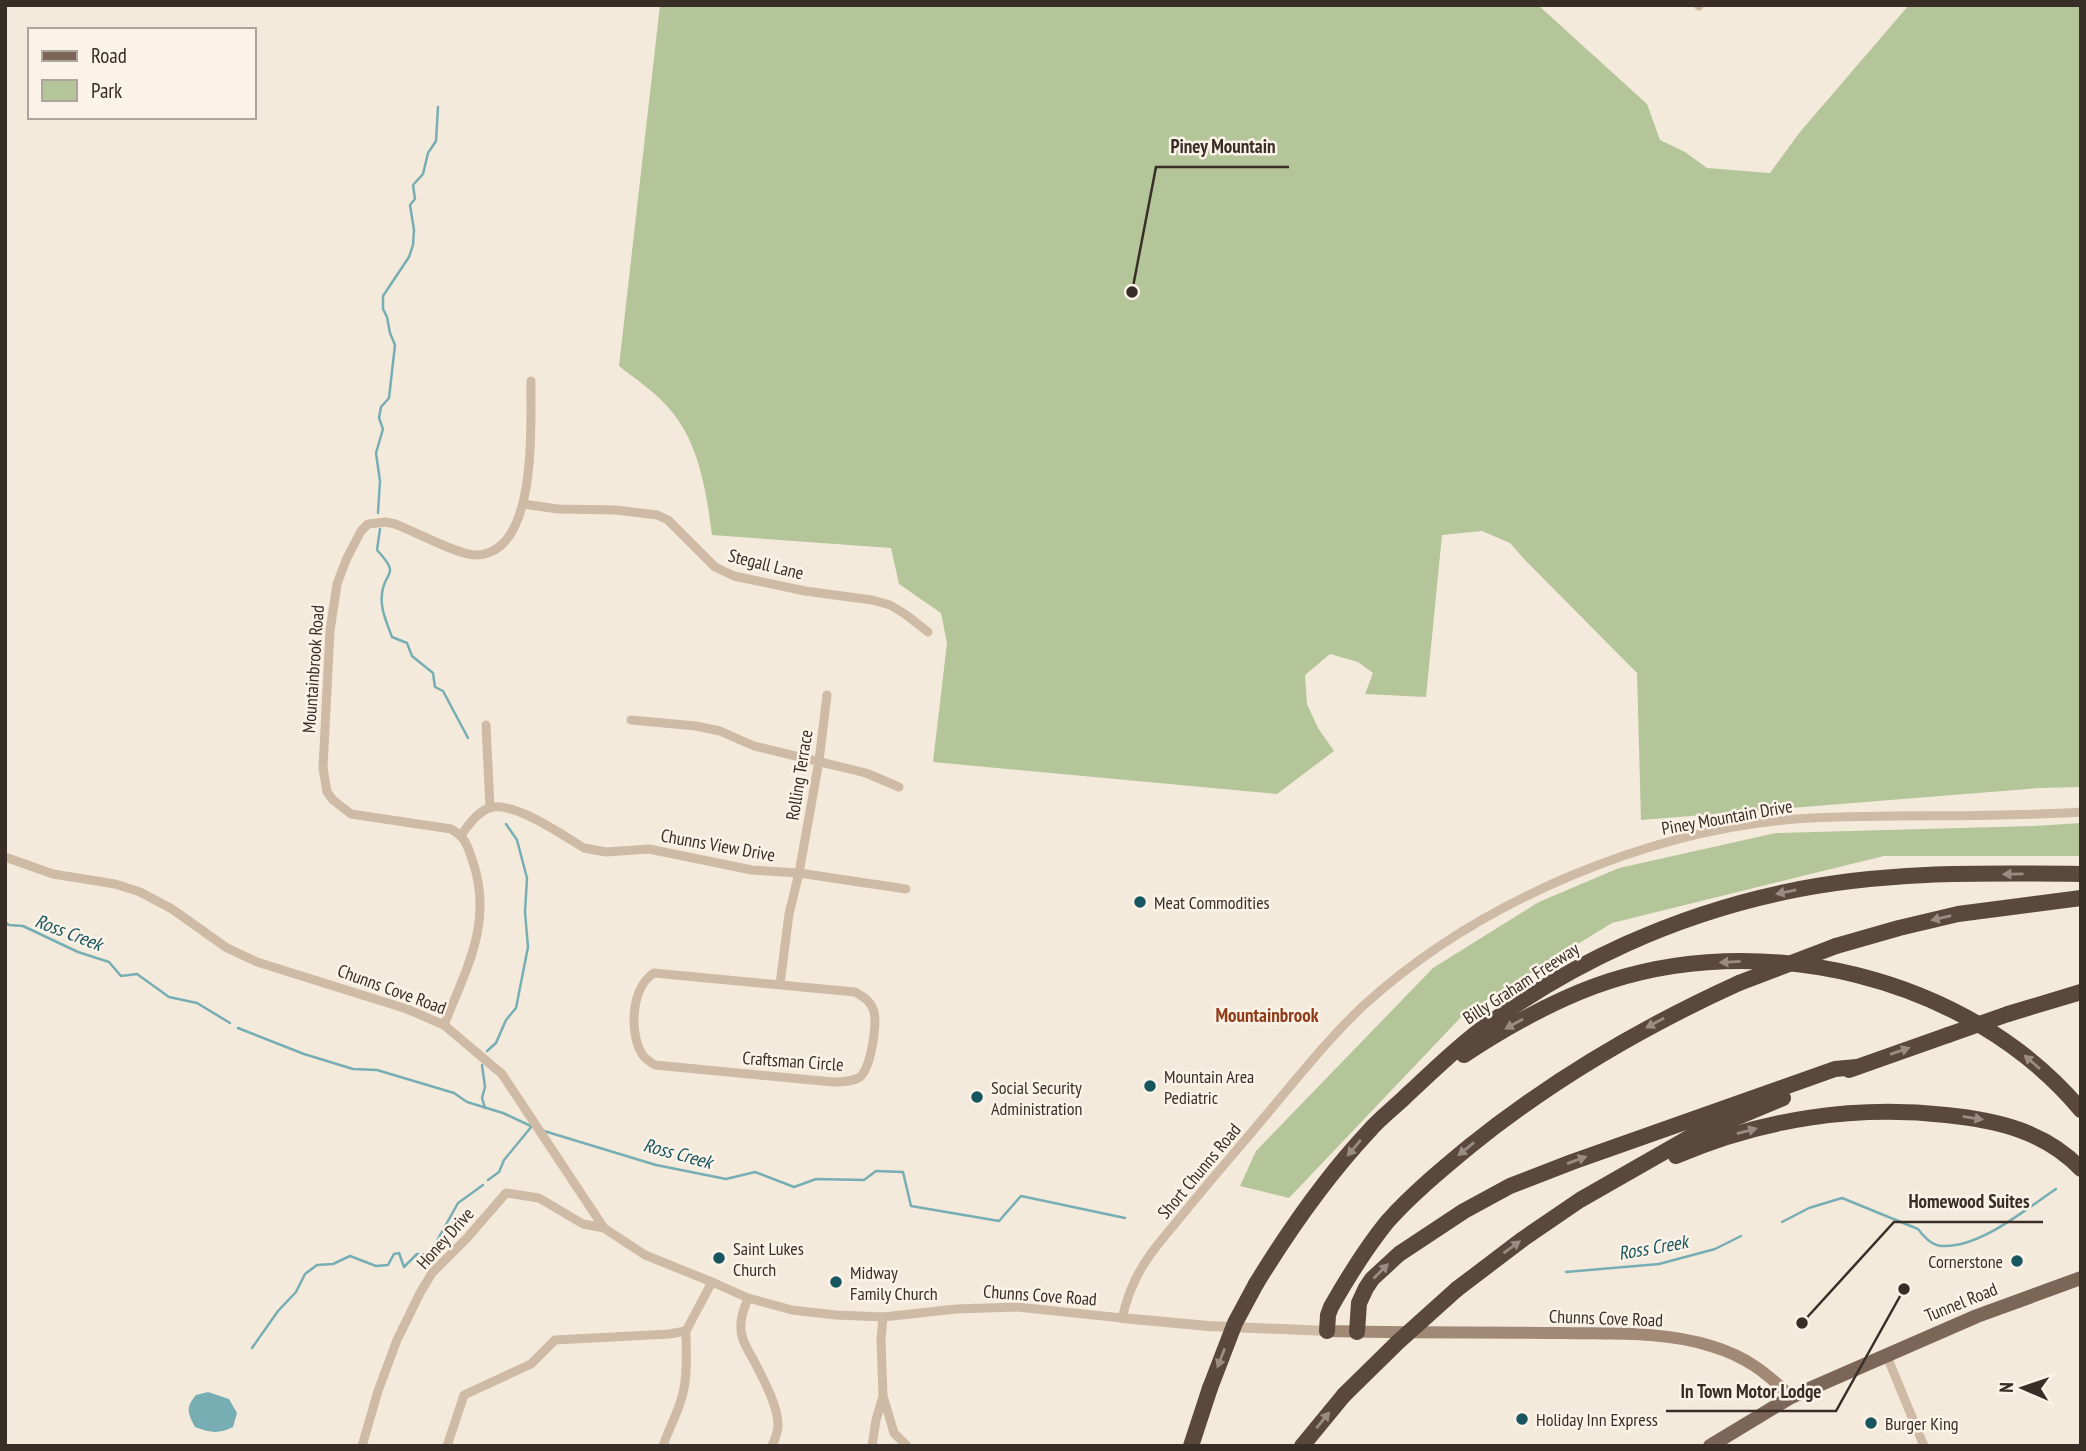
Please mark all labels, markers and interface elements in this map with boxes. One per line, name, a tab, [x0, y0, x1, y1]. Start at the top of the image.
legend	[28, 28, 256, 119]
text: Road	[91, 42, 127, 69]
text: Park	[91, 77, 122, 104]
callout: Piney Mountain	[1156, 127, 1289, 167]
text: Piney Mountain	[1171, 134, 1276, 158]
street label: Stegall Lane	[726, 544, 806, 584]
street label: Mountainbrook Road	[297, 604, 329, 734]
street label: Rolling Terrace	[781, 728, 817, 822]
street label: Piney Mountain Drive	[1660, 794, 1794, 840]
street label: Chunns View Drive	[659, 824, 777, 866]
one-way arrow	[2001, 868, 2023, 880]
one-way arrow	[1775, 887, 1797, 898]
place label: Meat Commodities	[1154, 891, 1270, 914]
marker: Meat Commodities	[1132, 894, 1148, 910]
water label: Ross Creek	[32, 908, 108, 957]
one-way arrow	[1930, 913, 1952, 924]
street label: Billy Graham Freeway	[1459, 937, 1584, 1029]
one-way arrow	[1719, 956, 1741, 967]
street label: Chunns Cove Road	[335, 959, 449, 1019]
district label: Mountainbrook	[1216, 1003, 1319, 1027]
one-way arrow	[1504, 1018, 1524, 1030]
one-way arrow	[1645, 1018, 1665, 1029]
one-way arrow	[1890, 1045, 1911, 1056]
street label: Craftsman Circle	[742, 1046, 844, 1076]
one-way arrow	[2024, 1055, 2041, 1071]
place label: Mountain Area Pediatric	[1164, 1065, 1254, 1109]
place label: Social Security Administration	[991, 1076, 1082, 1120]
marker: Mountain Area Pediatric	[1142, 1078, 1158, 1094]
marker: Social Security Administration	[969, 1089, 985, 1105]
one-way arrow	[1962, 1113, 1984, 1124]
street label: Short Chunns Road	[1152, 1118, 1246, 1224]
one-way arrow	[1737, 1125, 1758, 1135]
water label: Ross Creek	[641, 1132, 717, 1174]
one-way arrow	[1347, 1140, 1362, 1157]
one-way arrow	[1457, 1141, 1474, 1156]
one-way arrow	[1567, 1154, 1588, 1165]
callout: Homewood Suites	[1894, 1182, 2043, 1222]
text: Homewood Suites	[1908, 1189, 2030, 1213]
street label: Honey Drive	[411, 1202, 479, 1274]
water label: Ross Creek	[1616, 1229, 1692, 1265]
place label: Saint Lukes Church	[733, 1237, 804, 1281]
one-way arrow	[1502, 1240, 1520, 1255]
marker: Saint Lukes Church	[711, 1250, 727, 1266]
place label: Cornerstone	[1928, 1250, 2003, 1273]
marker: Cornerstone	[2009, 1253, 2025, 1269]
place label: Midway Family Church	[850, 1261, 938, 1305]
one-way arrow	[1372, 1263, 1388, 1280]
marker: Midway Family Church	[828, 1274, 844, 1290]
street label: Tunnel Road	[1921, 1277, 2001, 1327]
street label: Chunns Cove Road	[982, 1280, 1098, 1310]
street label: Chunns Cove Road	[1549, 1305, 1663, 1331]
one-way arrow	[1216, 1347, 1227, 1368]
north arrow	[1988, 1353, 2058, 1423]
callout: In Town Motor Lodge	[1666, 1371, 1836, 1411]
text: In Town Motor Lodge	[1681, 1379, 1822, 1403]
text: N	[1994, 1382, 2018, 1393]
place label: Holiday Inn Express	[1536, 1408, 1658, 1431]
marker: Holiday Inn Express	[1514, 1411, 1530, 1427]
one-way arrow	[1315, 1412, 1330, 1430]
place label: Burger King	[1885, 1412, 1959, 1435]
marker: Burger King	[1863, 1415, 1879, 1431]

